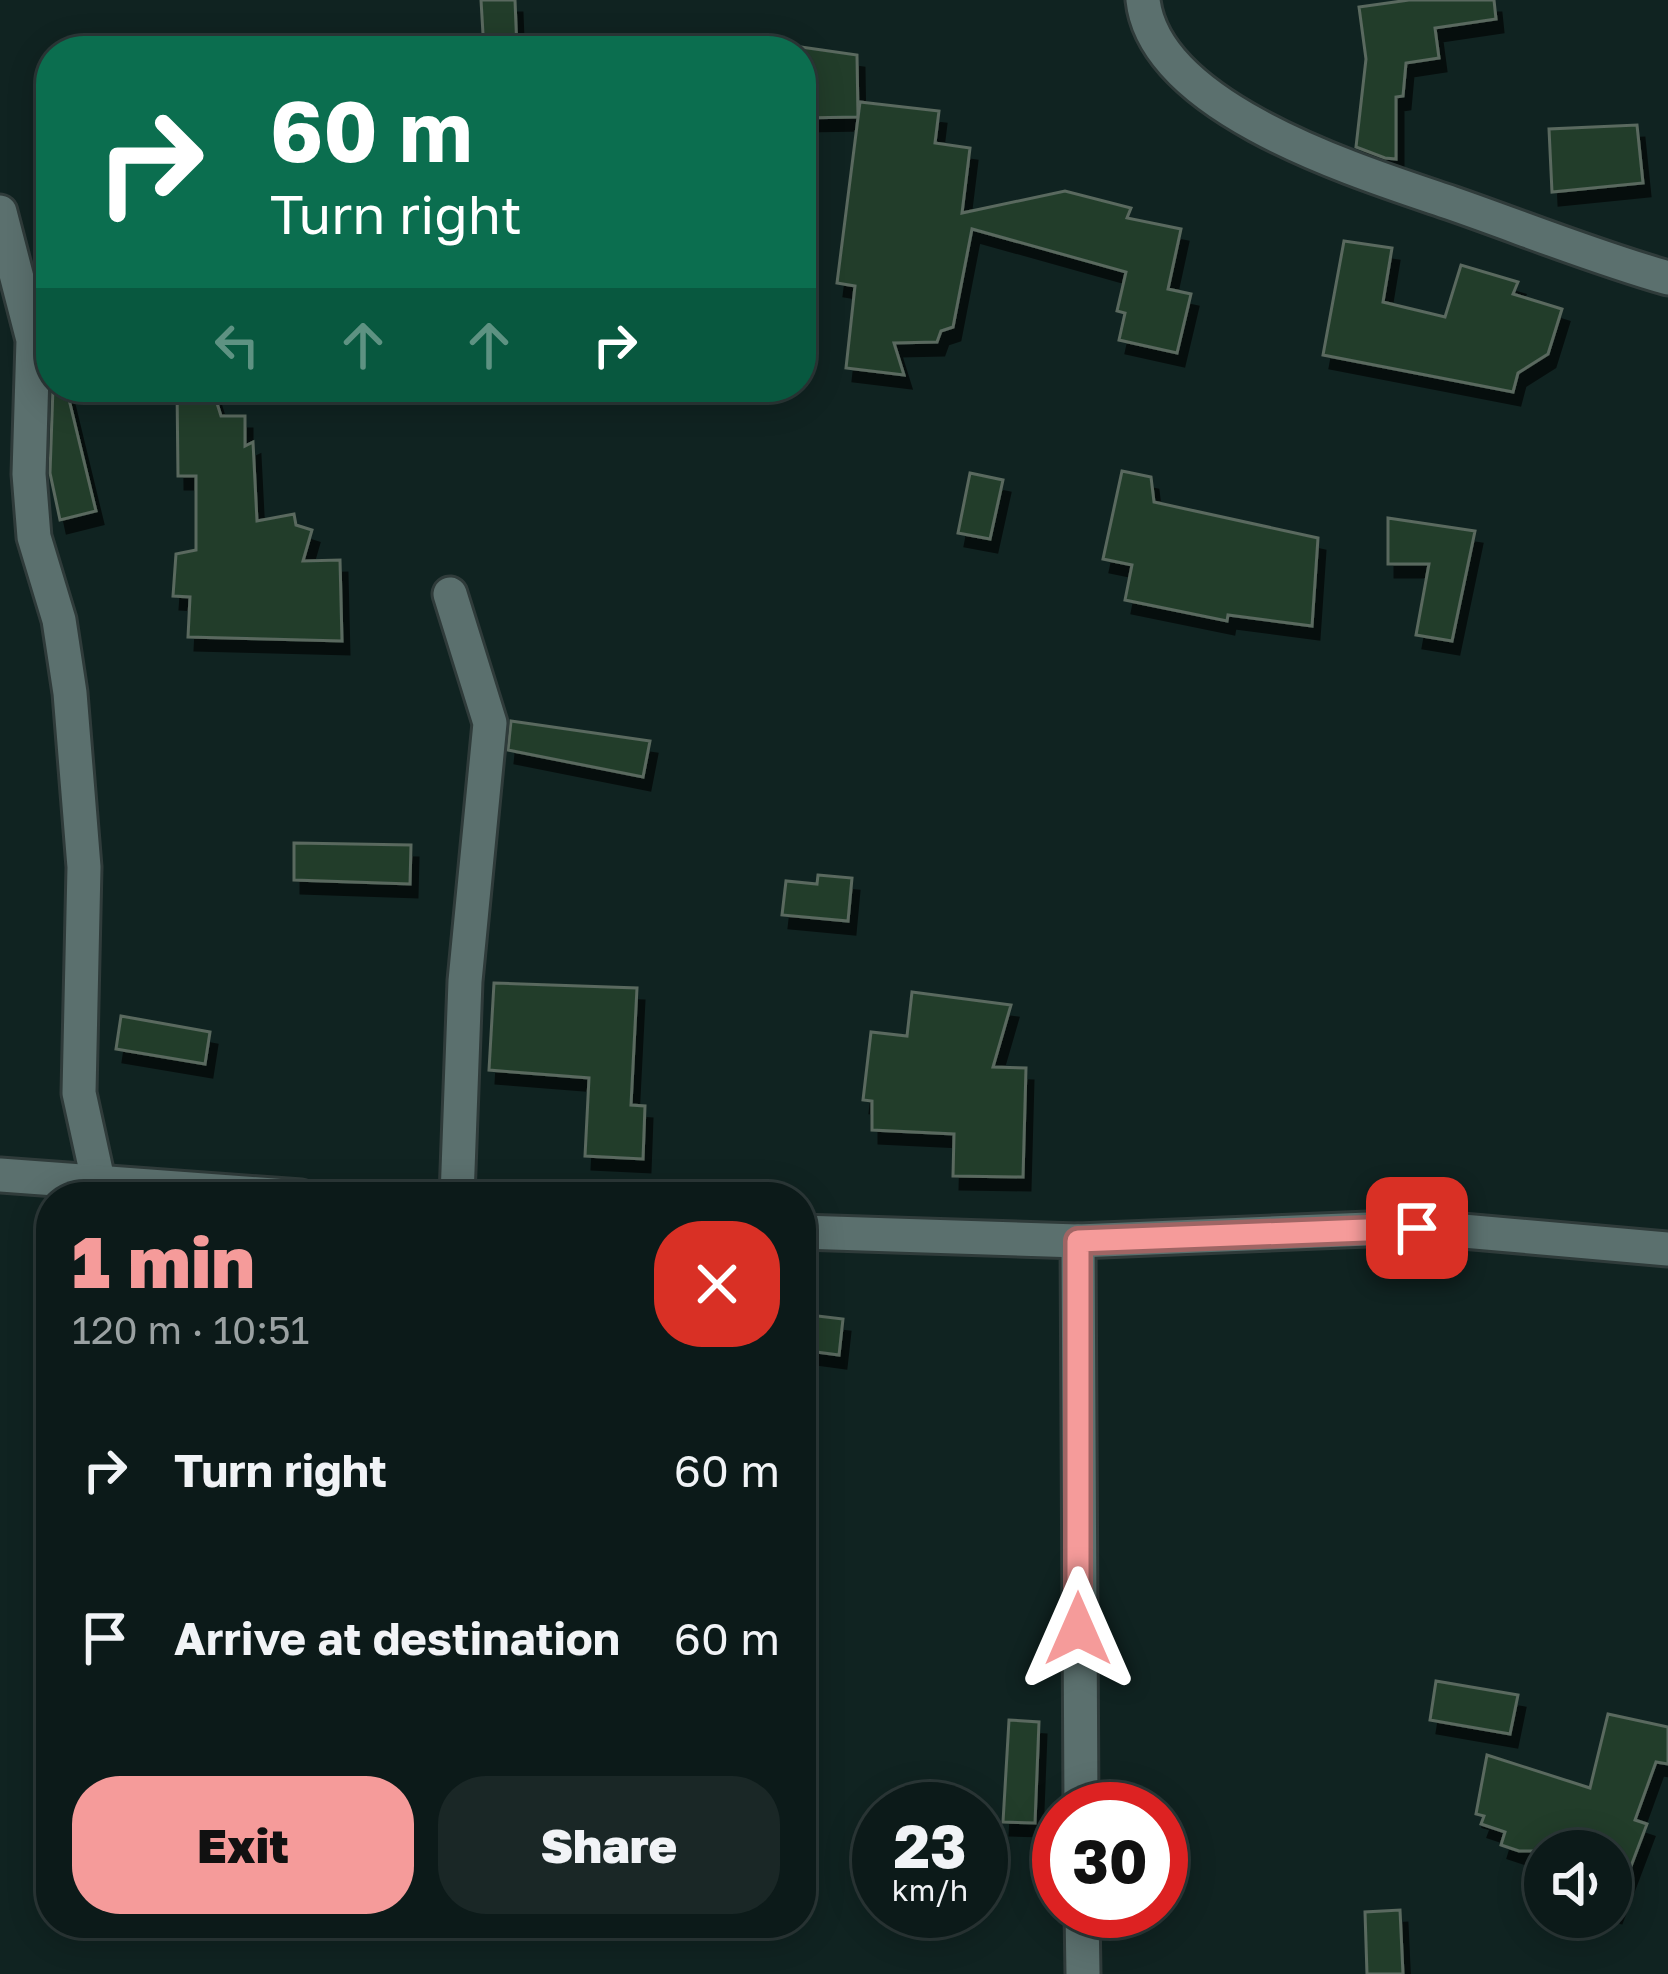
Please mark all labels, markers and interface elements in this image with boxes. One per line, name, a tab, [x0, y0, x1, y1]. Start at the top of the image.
text: 60 m	[270, 80, 472, 180]
icon: right	[72, 84, 228, 240]
text: Turn right	[270, 181, 522, 246]
icon: left	[204, 312, 270, 378]
icon: ahead	[330, 312, 396, 378]
icon: ahead	[456, 312, 522, 378]
icon: right	[582, 312, 648, 378]
pin	[1366, 1177, 1468, 1279]
icon: arrive	[1384, 1195, 1450, 1261]
text: 1 min	[72, 1217, 255, 1304]
button: close	[654, 1221, 780, 1347]
text: 120 m · 10:51	[72, 1306, 310, 1353]
icon: right	[72, 1437, 138, 1503]
text: Turn right	[174, 1443, 387, 1497]
text: 60 m	[674, 1443, 780, 1497]
position arrow	[1015, 1566, 1141, 1692]
icon: arrive	[72, 1605, 138, 1671]
text: Arrive at destination	[174, 1611, 620, 1665]
text: 60 m	[674, 1611, 780, 1665]
button: Exit	[72, 1776, 414, 1914]
button: Share	[438, 1776, 780, 1914]
speed limit sign: 30	[1032, 1782, 1188, 1938]
text: 23	[893, 1809, 967, 1881]
map controls	[1524, 1830, 1632, 1938]
button: sound	[1524, 1830, 1632, 1938]
text: km/h	[892, 1872, 968, 1908]

